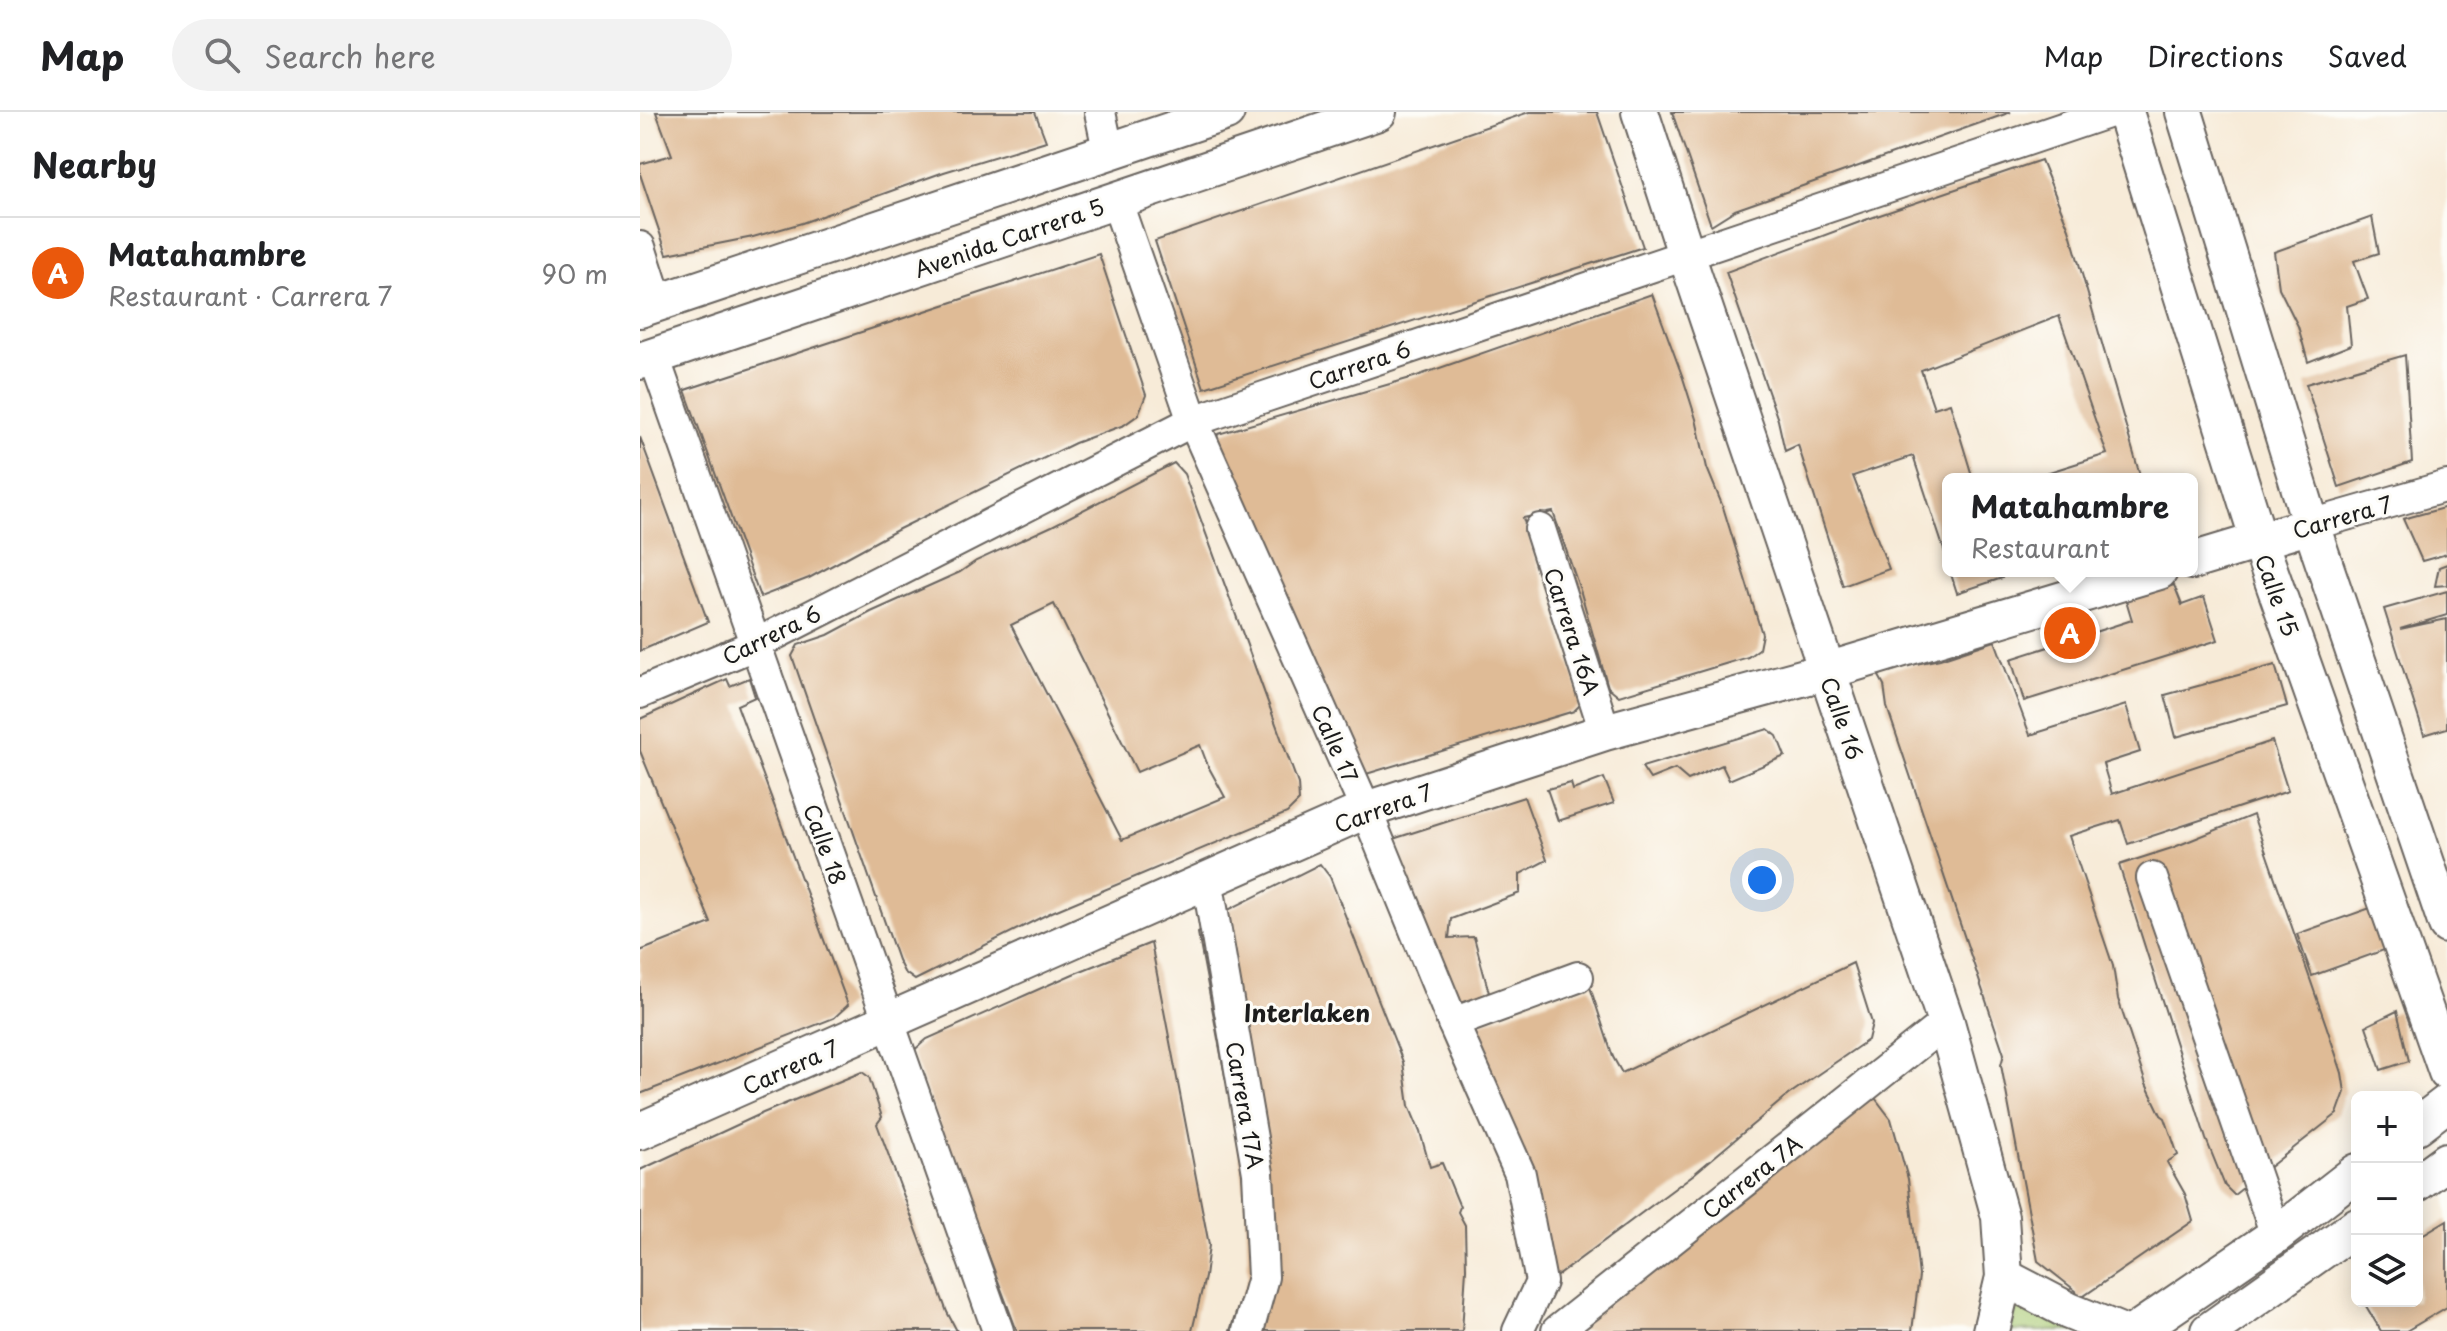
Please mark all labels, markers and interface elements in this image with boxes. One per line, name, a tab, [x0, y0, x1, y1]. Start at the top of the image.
search box	[172, 19, 732, 91]
text: Map	[40, 27, 124, 84]
icon: search	[200, 33, 244, 77]
text: Search here	[264, 33, 436, 78]
text: Map	[2044, 34, 2103, 77]
text: Directions	[2147, 34, 2284, 77]
text: Saved	[2328, 34, 2407, 77]
text: Nearby	[32, 138, 157, 190]
street label: Avenida Carrera 5	[910, 189, 1108, 285]
text: Matahambre	[108, 231, 306, 276]
text: A	[48, 254, 68, 293]
text: 90 m	[541, 254, 608, 293]
text: Restaurant · Carrera 7	[108, 276, 392, 315]
street label: Carrera 6	[1303, 331, 1415, 397]
popup	[1942, 473, 2198, 577]
text: Matahambre	[1971, 483, 2169, 528]
street label: Carrera 7	[2288, 486, 2396, 546]
text: Restaurant	[1971, 528, 2110, 567]
street label: Calle 15	[2248, 549, 2308, 641]
street label: Carrera 16A	[1537, 563, 1609, 699]
street label: Carrera 6	[716, 596, 826, 672]
pin: A	[2044, 603, 2096, 663]
street label: Calle 16	[1813, 672, 1873, 764]
street label: Calle 17	[1304, 699, 1368, 787]
street label: Carrera 7	[1329, 774, 1437, 840]
street label: Calle 18	[796, 799, 856, 889]
your location	[1742, 860, 1782, 900]
district label: Interlaken	[1244, 994, 1370, 1030]
street label: Carrera 7	[736, 1030, 844, 1102]
street label: Carrera 17A	[1219, 1039, 1273, 1171]
map controls	[2351, 1091, 2423, 1307]
button: +	[2351, 1091, 2423, 1163]
street label: Carrera 7A	[1694, 1126, 1808, 1226]
button: −	[2351, 1163, 2423, 1235]
button: layers	[2351, 1235, 2423, 1307]

